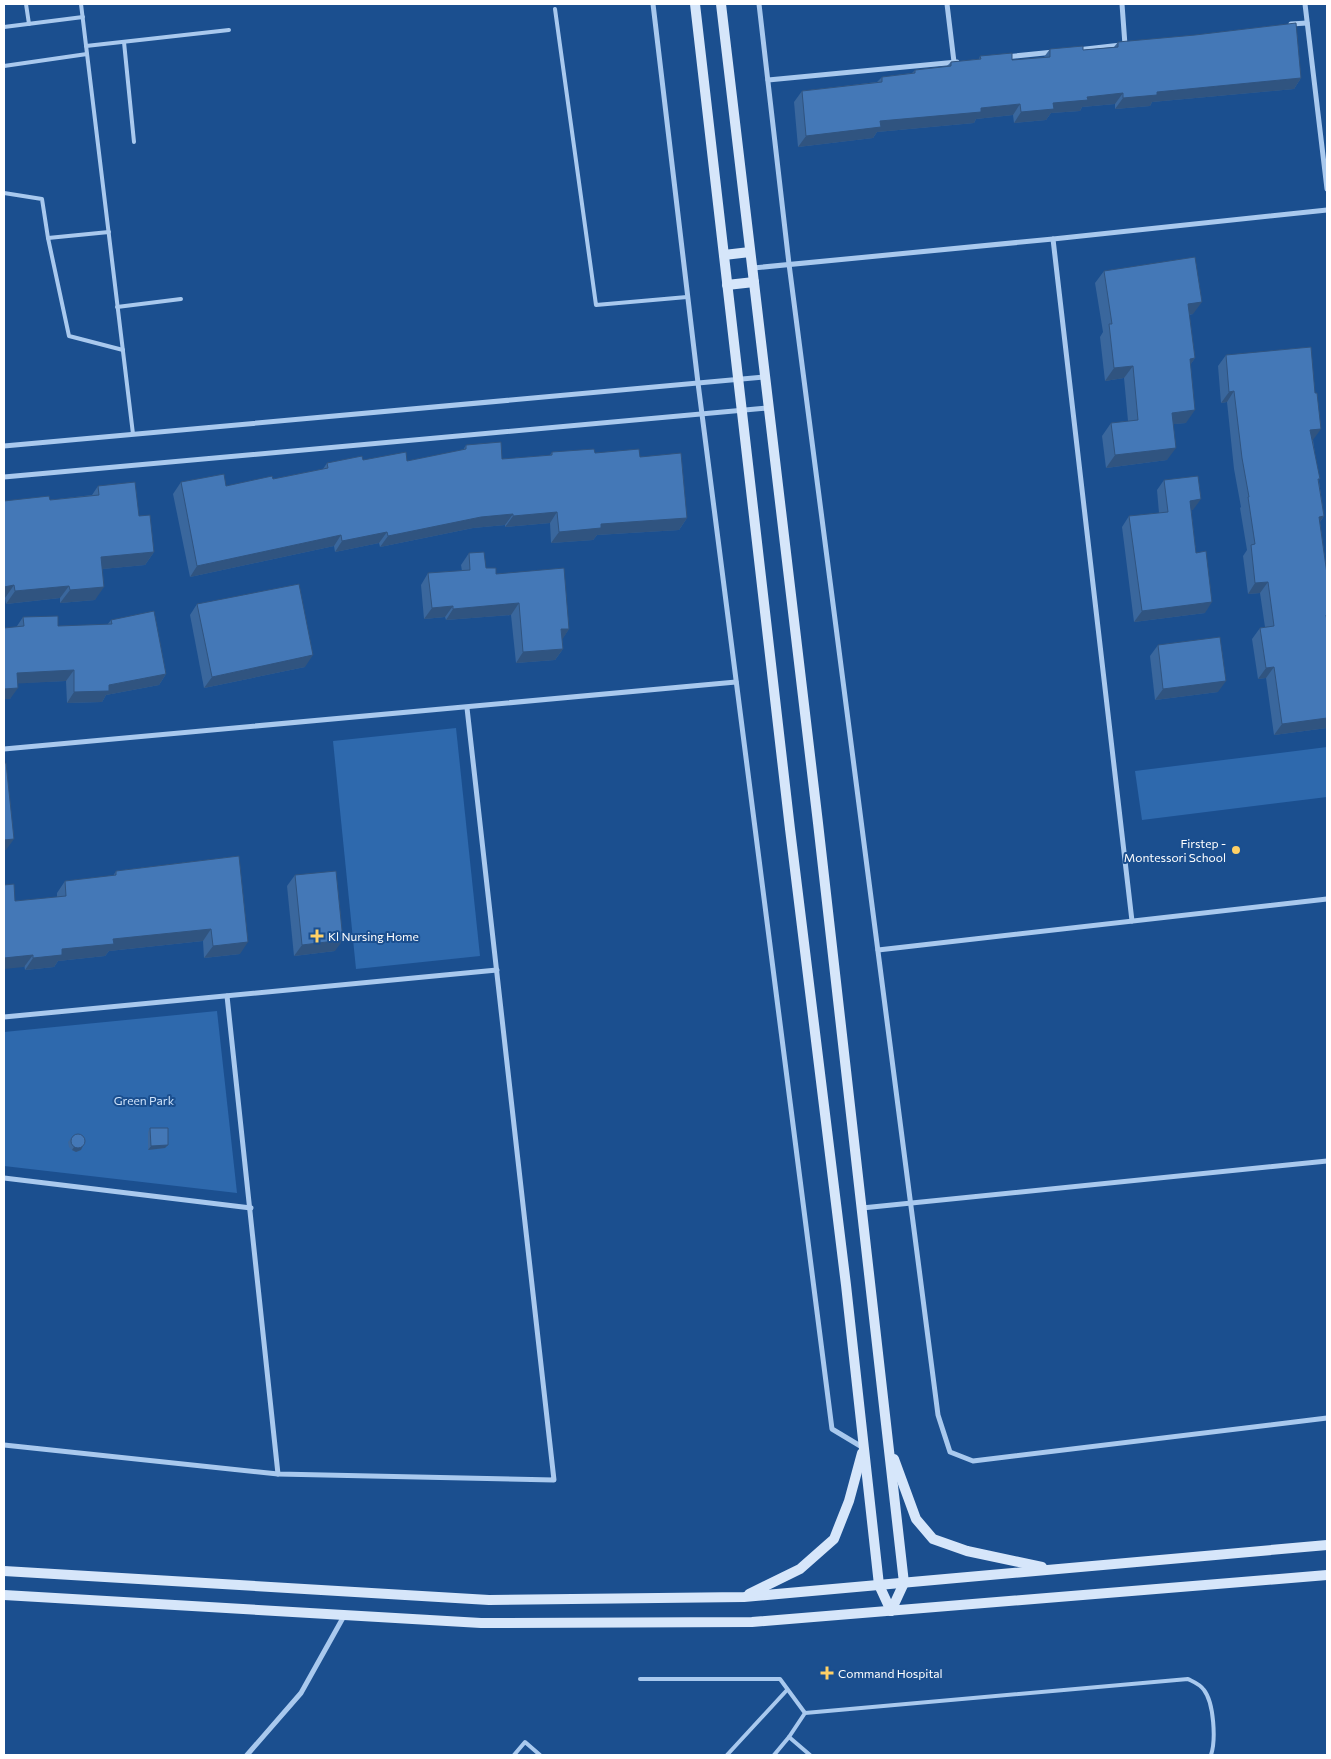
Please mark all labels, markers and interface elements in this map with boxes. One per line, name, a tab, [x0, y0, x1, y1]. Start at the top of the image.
place label: Firstep - Montessori School	[1124, 836, 1226, 864]
marker: Firstep - Montessori School	[1230, 844, 1242, 856]
marker: Kl Nursing Home	[310, 929, 324, 943]
place label: Kl Nursing Home	[328, 929, 419, 943]
park label: Green Park	[114, 1093, 175, 1107]
marker: Command Hospital	[820, 1666, 834, 1680]
place label: Command Hospital	[838, 1666, 943, 1680]

